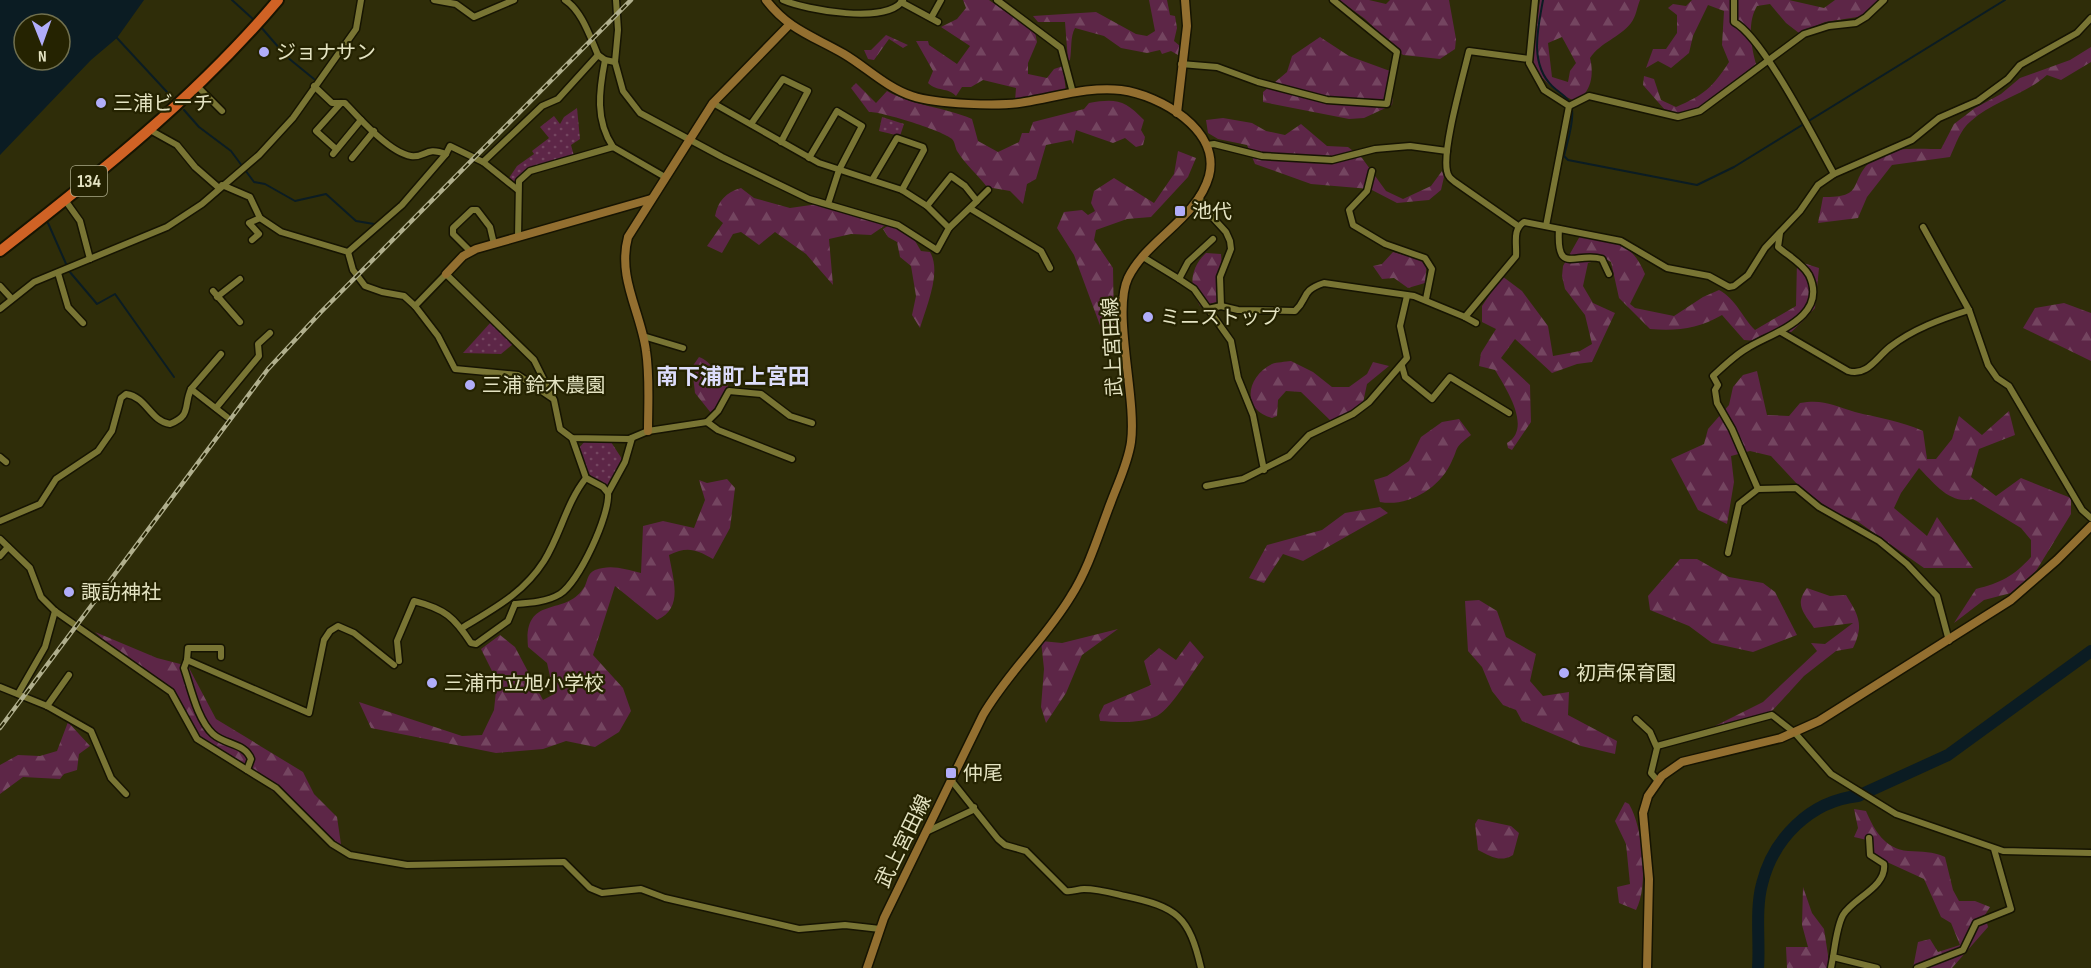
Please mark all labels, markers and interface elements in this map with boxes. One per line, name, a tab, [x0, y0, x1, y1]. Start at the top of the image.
north arrow	[12, 12, 72, 72]
place label: ジョナサン	[276, 41, 376, 65]
marker: ジョナサン	[257, 45, 271, 59]
text: N	[38, 46, 47, 65]
place label: 三浦ビーチ	[113, 92, 213, 116]
marker: 三浦ビーチ	[94, 96, 108, 110]
road number: 134	[71, 166, 107, 196]
place label: 池代	[1192, 200, 1232, 224]
marker: 池代	[1173, 204, 1187, 218]
street label: 武上宮田線	[1098, 296, 1128, 398]
place label: ミニストップ	[1160, 306, 1280, 330]
marker: ミニストップ	[1141, 310, 1155, 324]
district label: 南下浦町上宮田	[656, 364, 810, 391]
place label: 三浦 鈴木農園	[482, 374, 605, 398]
marker: 三浦 鈴木農園	[463, 378, 477, 392]
place label: 諏訪神社	[81, 581, 161, 605]
marker: 諏訪神社	[62, 585, 76, 599]
place label: 初声保育園	[1576, 662, 1676, 686]
marker: 初声保育園	[1557, 666, 1571, 680]
place label: 三浦市立旭小学校	[444, 672, 604, 696]
marker: 三浦市立旭小学校	[425, 676, 439, 690]
place label: 仲尾	[963, 762, 1003, 786]
marker: 仲尾	[944, 766, 958, 780]
street label: 武上宮田線	[871, 791, 937, 892]

